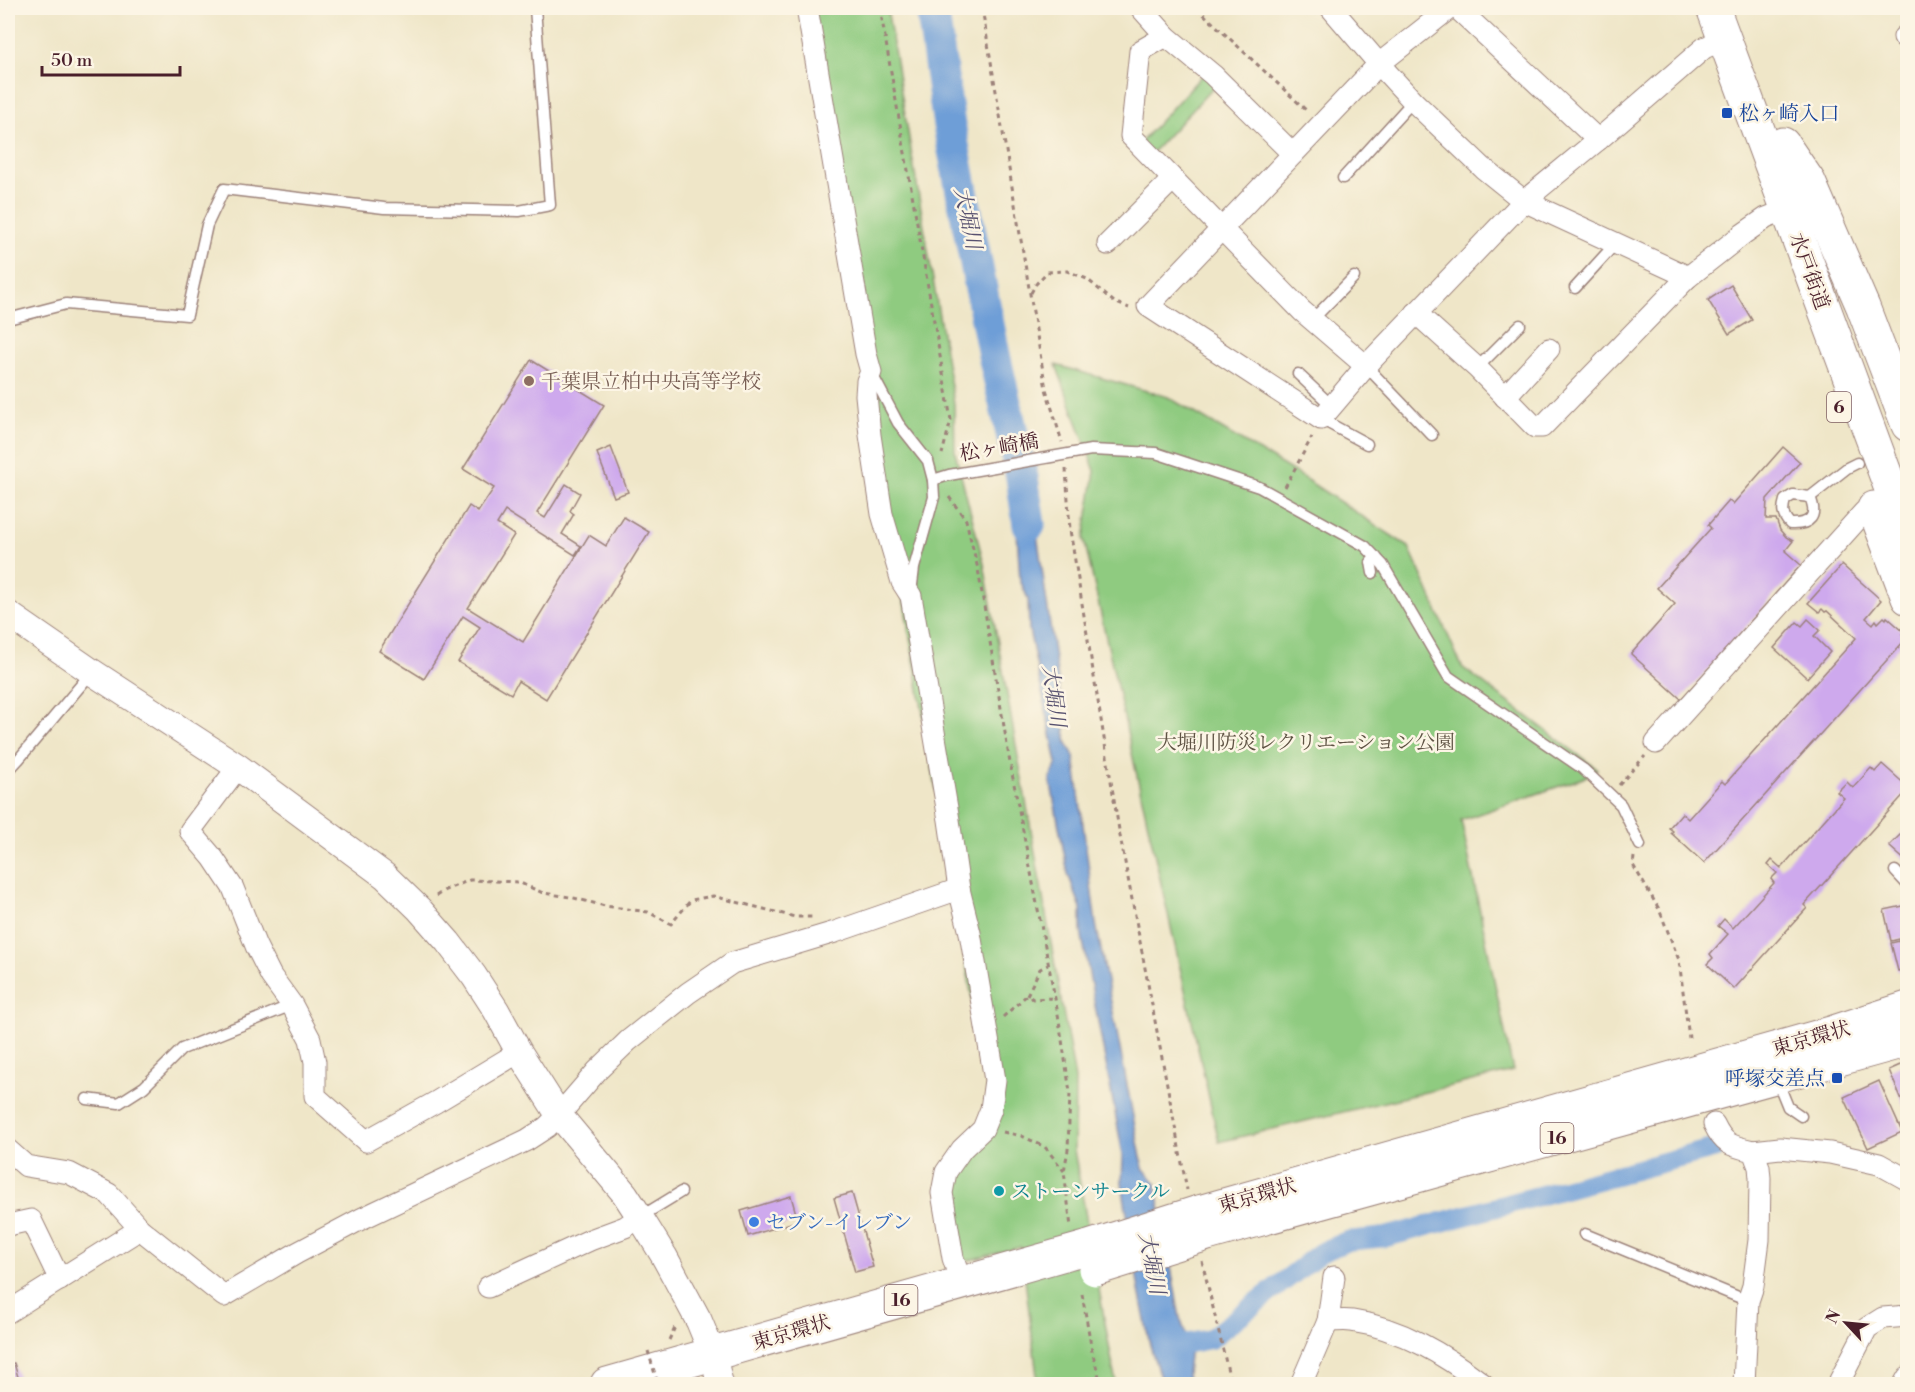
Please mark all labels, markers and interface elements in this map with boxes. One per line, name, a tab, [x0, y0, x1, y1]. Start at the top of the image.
scale bar	[42, 39, 180, 77]
text: 50 m	[51, 49, 93, 72]
place label: 松ヶ崎入口	[1739, 102, 1839, 127]
marker: 松ヶ崎入口	[1720, 106, 1734, 120]
water label: 大堀川	[948, 185, 987, 254]
street label: 水戸街道	[1783, 230, 1834, 313]
place label: 千葉県立柏中央高等学校	[541, 370, 761, 395]
marker: 千葉県立柏中央高等学校	[522, 374, 536, 388]
road number: 6	[1827, 392, 1851, 422]
street label: 松ヶ崎橋	[958, 429, 1041, 468]
water label: 大堀川	[1036, 663, 1071, 731]
park label: 大堀川防災レクリエーション公園	[1157, 731, 1455, 756]
street label: 東京環状	[1770, 1016, 1853, 1062]
place label: 呼塚交差点	[1725, 1067, 1825, 1092]
marker: 呼塚交差点	[1830, 1071, 1844, 1085]
road number: 16	[1540, 1123, 1574, 1153]
street label: 東京環状	[1216, 1173, 1299, 1219]
place label: ストーンサークル	[1011, 1180, 1170, 1205]
marker: ストーンサークル	[992, 1184, 1006, 1198]
place label: セブン-イレブン	[766, 1211, 912, 1236]
marker: セブン-イレブン	[747, 1215, 761, 1229]
water label: 大堀川	[1132, 1230, 1170, 1299]
road number: 16	[884, 1285, 918, 1315]
north arrow	[1816, 1293, 1876, 1353]
text: N	[1822, 1306, 1845, 1327]
street label: 東京環状	[750, 1310, 833, 1356]

